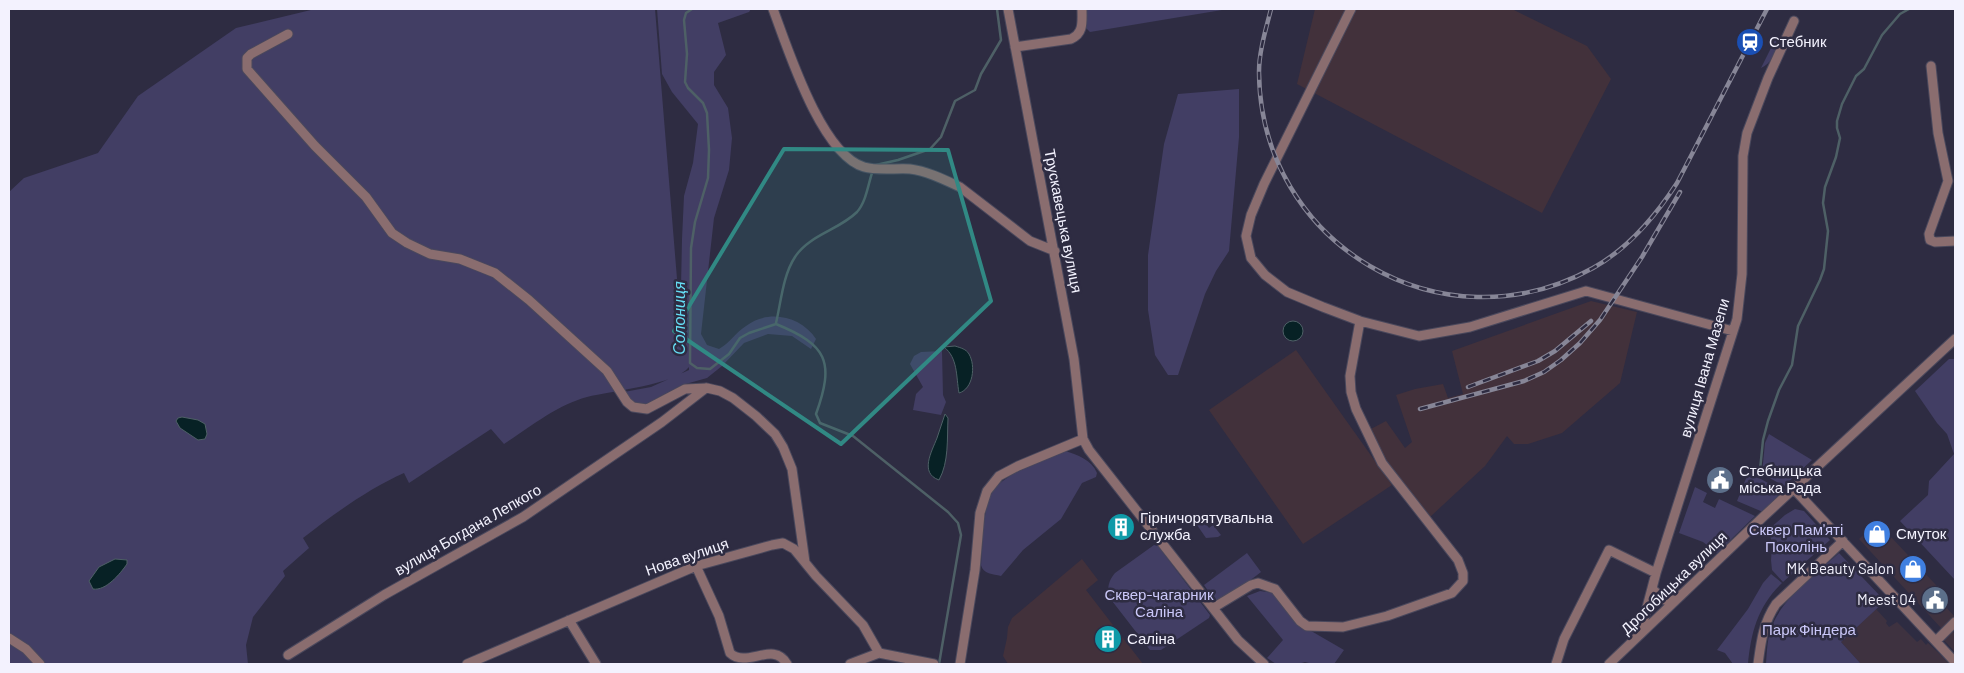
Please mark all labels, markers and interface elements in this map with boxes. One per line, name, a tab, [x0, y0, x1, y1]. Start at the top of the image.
station icon: Стебник	[1735, 27, 1765, 57]
place label: Стебник	[1769, 32, 1827, 50]
street label: Трускавецька вулиця	[1041, 147, 1087, 294]
water label: Солониця	[669, 281, 688, 355]
street label: вулиця Івана Мазепи	[1676, 296, 1733, 439]
place label: Стебницька міська Рада	[1739, 461, 1822, 496]
public building icon: Стебницька міська Рада	[1705, 465, 1735, 495]
street label: вулиця Богдана Лепкого	[391, 480, 544, 578]
place label: Гірничорятувальна служба	[1140, 508, 1273, 543]
building icon: Гірничорятувальна служба	[1106, 512, 1136, 542]
shop icon: Смуток	[1862, 519, 1892, 549]
park label: Сквер Пам'яті Поколінь	[1749, 520, 1843, 555]
place label: Смуток	[1896, 524, 1947, 542]
street label: Дрогобицька вулиця	[1616, 527, 1730, 638]
street label: Нова вулиця	[643, 533, 731, 579]
shop icon: MK Beauty Salon	[1898, 554, 1928, 584]
place label: MK Beauty Salon	[1787, 559, 1894, 577]
park label: Сквер-чагарник Саліна	[1105, 585, 1214, 620]
public building icon: Meest 04	[1920, 585, 1950, 615]
place label: Meest 04	[1857, 590, 1916, 608]
park label: Парк Фіндера	[1762, 620, 1857, 638]
building icon: Саліна	[1093, 624, 1123, 654]
place label: Саліна	[1127, 629, 1176, 647]

